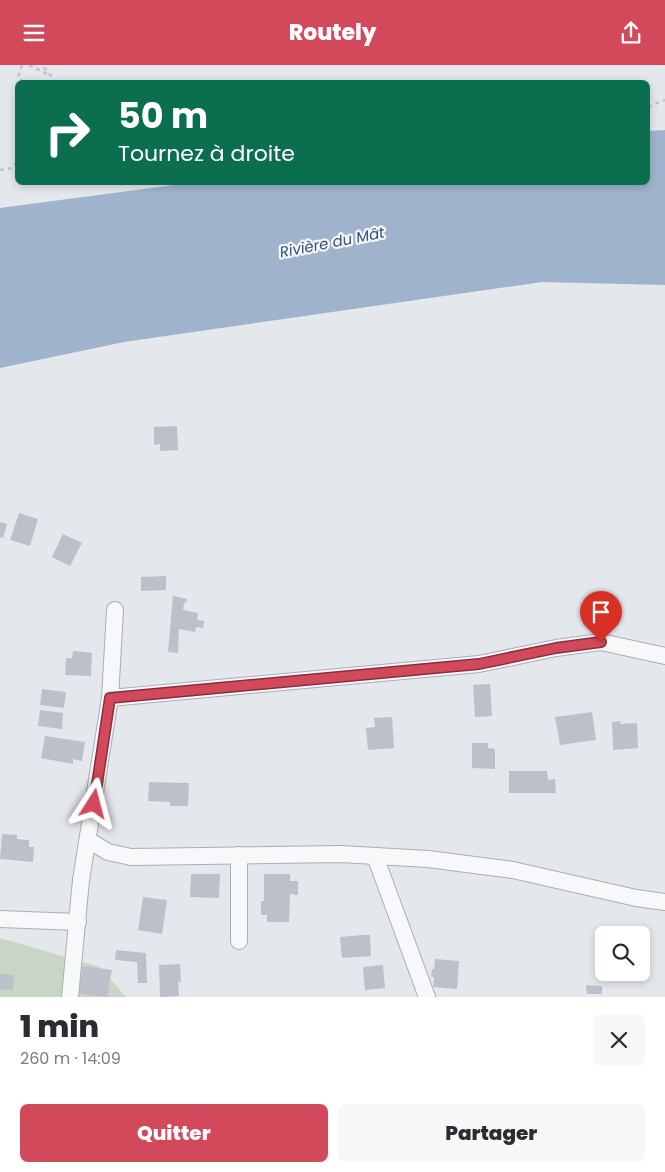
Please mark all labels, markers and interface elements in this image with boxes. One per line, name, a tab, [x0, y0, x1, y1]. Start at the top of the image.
text: Routely	[289, 17, 376, 48]
icon: menu	[20, 19, 48, 47]
icon: share	[617, 19, 645, 47]
text: 50 m	[118, 91, 208, 140]
icon: right	[35, 100, 100, 165]
text: Tournez à droite	[118, 138, 295, 169]
water label: Rivière du Mât	[278, 221, 387, 262]
pin	[580, 591, 622, 642]
icon: arrive	[587, 598, 615, 626]
position arrow	[67, 777, 119, 829]
map controls	[595, 926, 650, 981]
button: search	[595, 926, 650, 981]
text: 1 min	[20, 1005, 99, 1048]
button: close	[593, 1014, 645, 1066]
text: 260 m · 14:09	[20, 1047, 121, 1070]
button: Quitter	[20, 1104, 328, 1162]
button: Partager	[338, 1104, 645, 1162]

